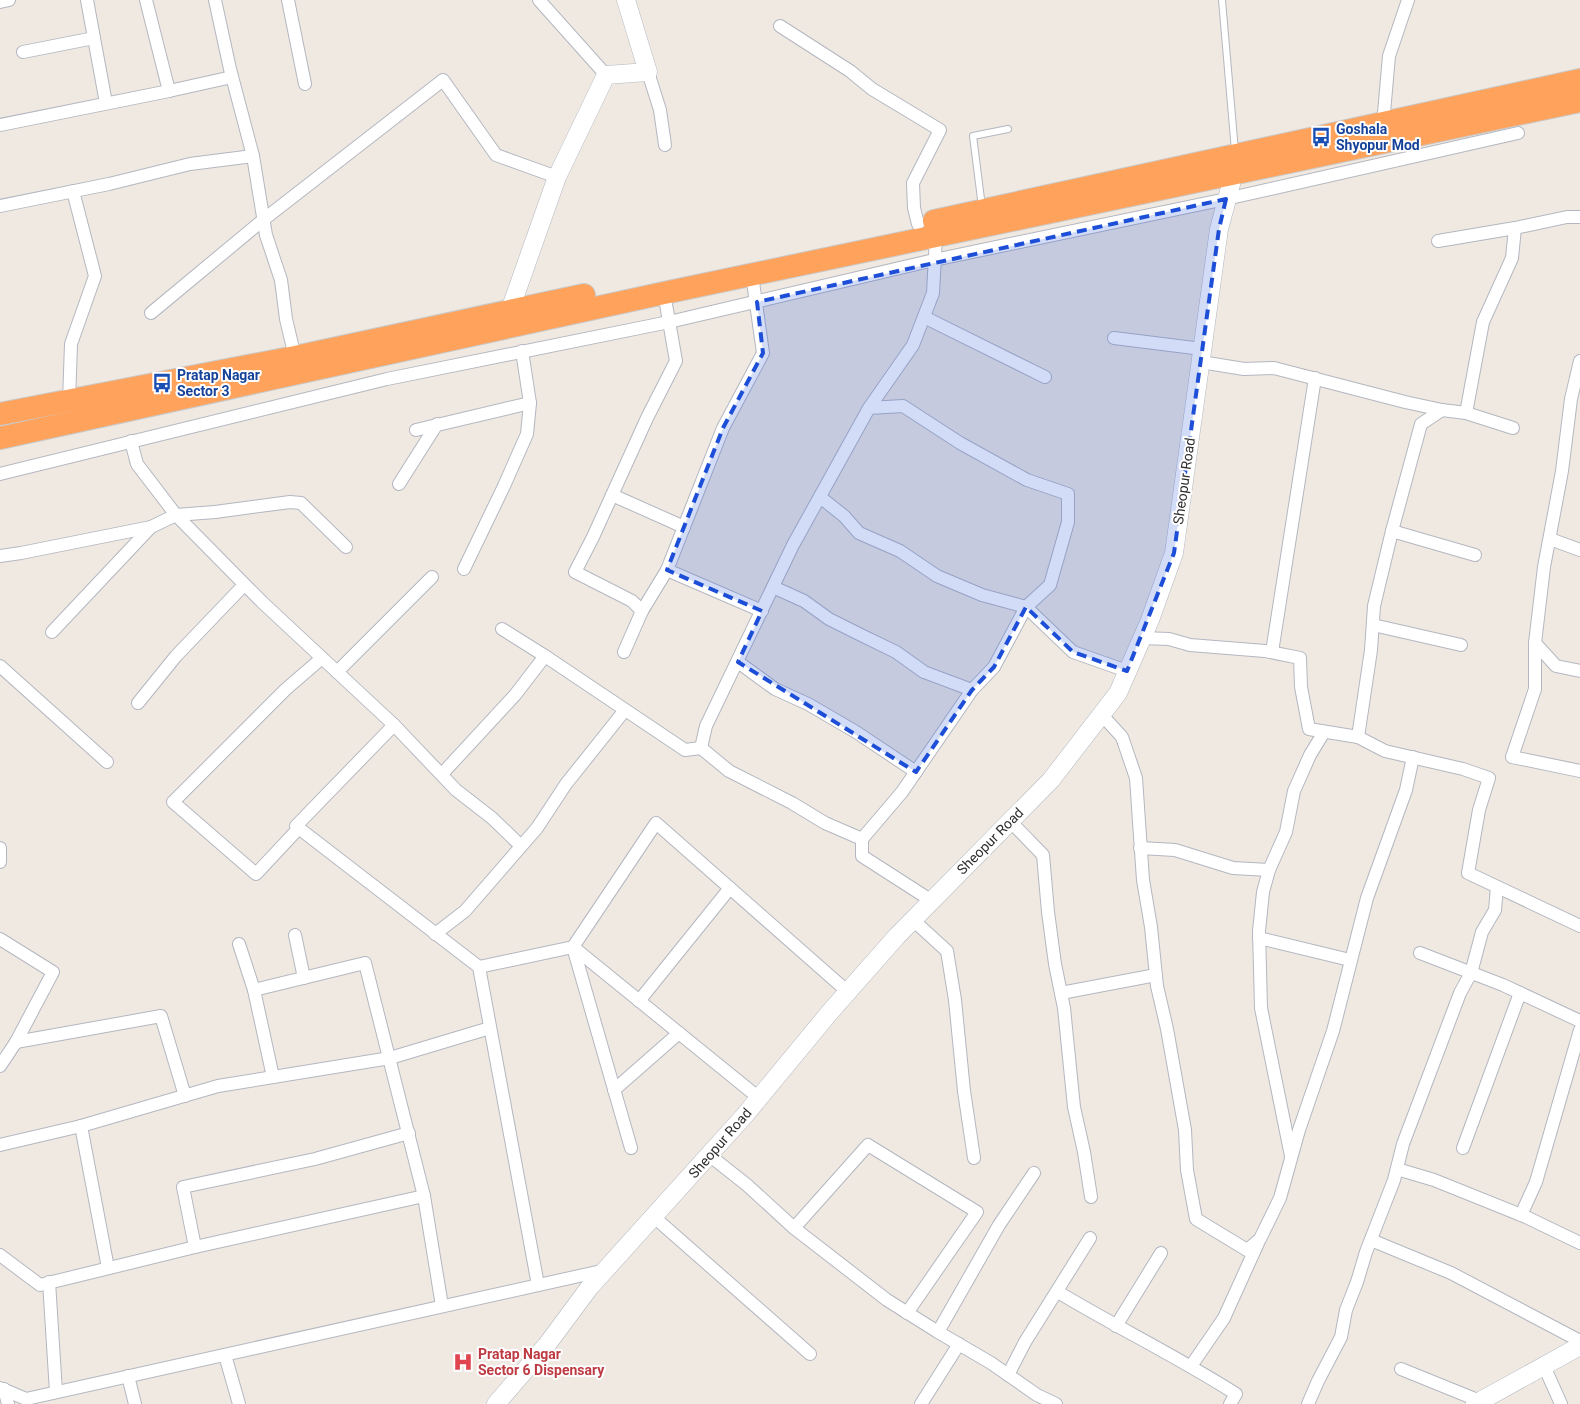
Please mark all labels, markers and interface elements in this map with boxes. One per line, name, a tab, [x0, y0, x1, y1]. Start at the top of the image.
place label: Goshala Shyopur Mod	[1336, 121, 1420, 153]
bus stop icon: Goshala Shyopur Mod	[1310, 126, 1332, 148]
place label: Pratap Nagar Sector 3	[177, 367, 260, 399]
bus stop icon: Pratap Nagar Sector 3	[151, 372, 173, 394]
street label: Sheopur Road	[1170, 437, 1198, 525]
street label: Sheopur Road	[953, 804, 1027, 878]
street label: Sheopur Road	[685, 1105, 755, 1181]
place label: Pratap Nagar Sector 6 Dispensary	[478, 1346, 605, 1378]
hospital icon: Pratap Nagar Sector 6 Dispensary	[452, 1351, 474, 1373]

